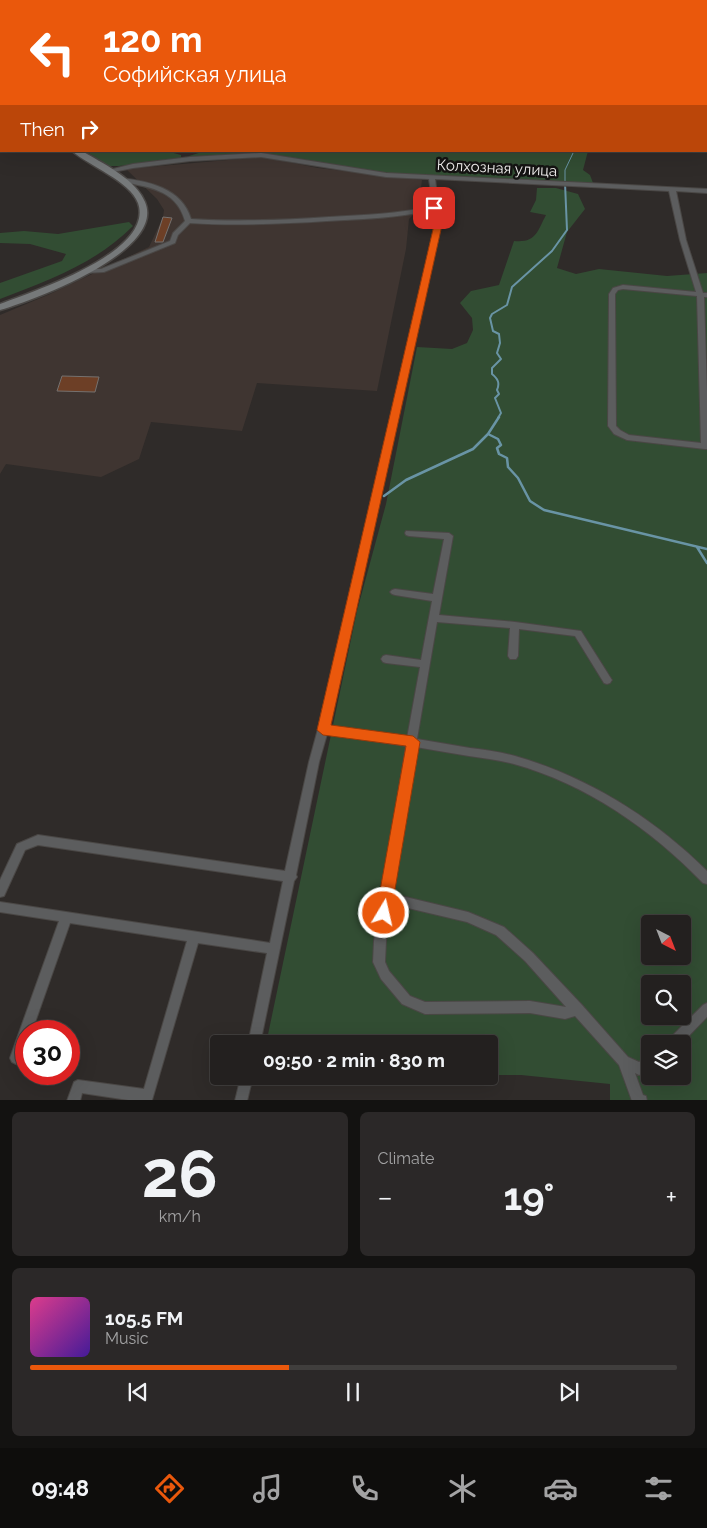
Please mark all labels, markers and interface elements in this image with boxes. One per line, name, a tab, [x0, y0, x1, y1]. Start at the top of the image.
text: 120 m	[103, 19, 203, 60]
icon: left	[20, 20, 85, 85]
text: Софийская улица	[103, 61, 287, 87]
icon: right	[75, 115, 103, 143]
text: Then	[20, 118, 65, 140]
street label: Колхозная улица	[436, 156, 558, 180]
pin	[413, 187, 455, 229]
icon: arrive	[420, 194, 448, 222]
position arrow	[357, 886, 409, 938]
north arrow	[641, 915, 691, 965]
map controls	[641, 915, 691, 1085]
button: search	[641, 975, 691, 1025]
speed limit sign: 30	[15, 1020, 80, 1085]
button: layers	[641, 1035, 691, 1085]
text: 09:50 · 2 min · 830 m	[263, 1049, 445, 1071]
text: 26	[142, 1136, 218, 1212]
text: Climate	[378, 1149, 434, 1168]
text: 19°	[504, 1174, 554, 1219]
text: −	[378, 1181, 393, 1214]
text: +	[665, 1181, 677, 1214]
text: km/h	[159, 1207, 201, 1226]
text: 105.5 FM	[105, 1307, 183, 1329]
text: Music	[105, 1329, 149, 1348]
icon: previous	[124, 1378, 152, 1406]
icon: pause	[339, 1378, 367, 1406]
icon: next	[555, 1378, 583, 1406]
icon: directions	[152, 1471, 187, 1506]
icon: music	[250, 1471, 285, 1506]
icon: phone	[347, 1471, 382, 1506]
icon: climate	[445, 1471, 480, 1506]
icon: car	[543, 1471, 578, 1506]
icon: filters	[641, 1471, 676, 1506]
text: 09:48	[31, 1475, 89, 1501]

